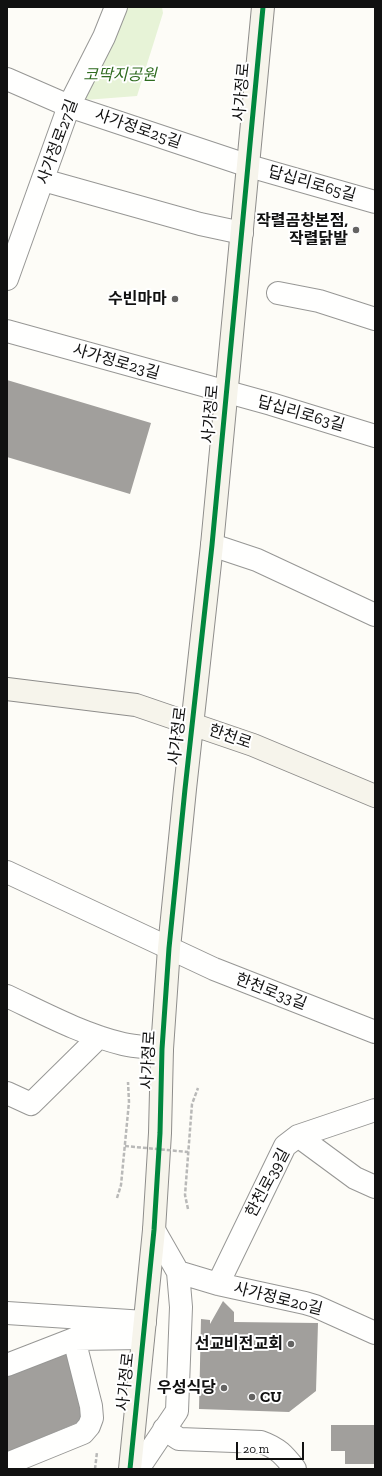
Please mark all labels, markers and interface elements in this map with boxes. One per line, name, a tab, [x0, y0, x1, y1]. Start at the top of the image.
street label: 사가정로	[230, 62, 254, 122]
park label: 코딱지공원	[83, 65, 157, 85]
street label: 사가정로27길	[34, 97, 82, 187]
street label: 사가정로25길	[92, 105, 184, 153]
street label: 답십리로65길	[266, 162, 358, 206]
place label: 작렬곰창본점, 작렬닭발	[256, 211, 348, 249]
marker: 작렬곰창본점, 작렬닭발	[351, 225, 361, 235]
place label: 수빈마마	[108, 289, 167, 309]
marker: 수빈마마	[170, 294, 180, 304]
street label: 사가정로23길	[70, 340, 162, 384]
street label: 사가정로	[199, 384, 223, 444]
street label: 답십리로63길	[255, 392, 347, 436]
street label: 사가정로	[165, 706, 191, 766]
street label: 한천로	[206, 721, 254, 753]
street label: 한천로33길	[233, 970, 309, 1014]
street label: 사가정로	[138, 1030, 160, 1090]
street label: 한천로39길	[242, 1145, 294, 1221]
street label: 사가정로20길	[232, 1279, 324, 1319]
place label: 선교비전교회	[195, 1334, 283, 1354]
marker: 선교비전교회	[286, 1339, 296, 1349]
street label: 사가정로	[113, 1352, 139, 1412]
place label: 우성식당	[157, 1378, 216, 1398]
marker: 우성식당	[219, 1383, 229, 1393]
place label: CU	[260, 1387, 282, 1407]
marker: CU	[247, 1392, 257, 1402]
scale bar	[238, 1434, 306, 1460]
text: 20 m	[243, 1442, 269, 1456]

